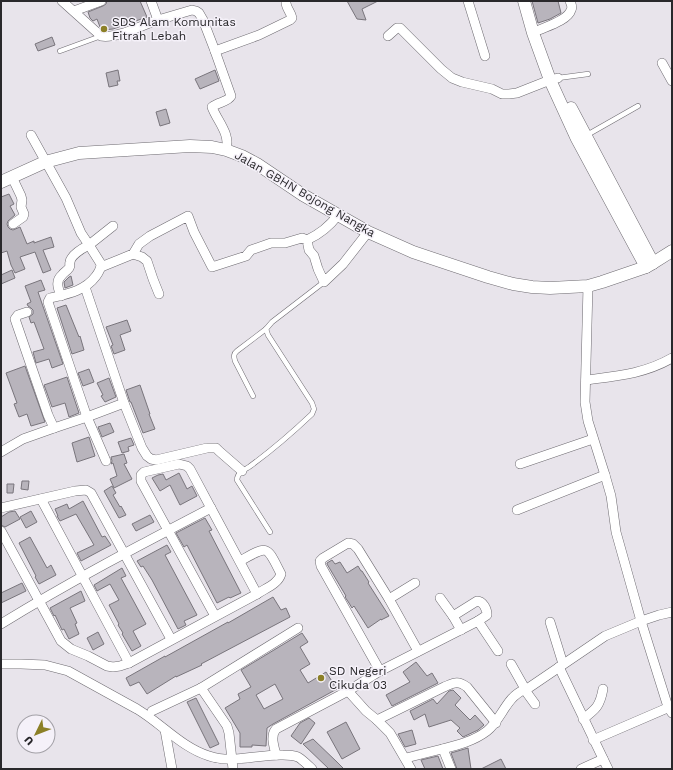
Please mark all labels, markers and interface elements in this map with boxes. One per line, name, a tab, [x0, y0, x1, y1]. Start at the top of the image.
place label: SDS Alam Komunitas Fitrah Lebah	[112, 15, 236, 43]
marker: SDS Alam Komunitas Fitrah Lebah	[99, 24, 109, 34]
street label: Jalan GBHN Bojong Nangka	[232, 148, 378, 240]
place label: SD Negeri Cikuda 03	[329, 664, 387, 692]
marker: SD Negeri Cikuda 03	[316, 673, 326, 683]
north arrow	[16, 714, 56, 754]
text: U	[22, 733, 36, 748]

